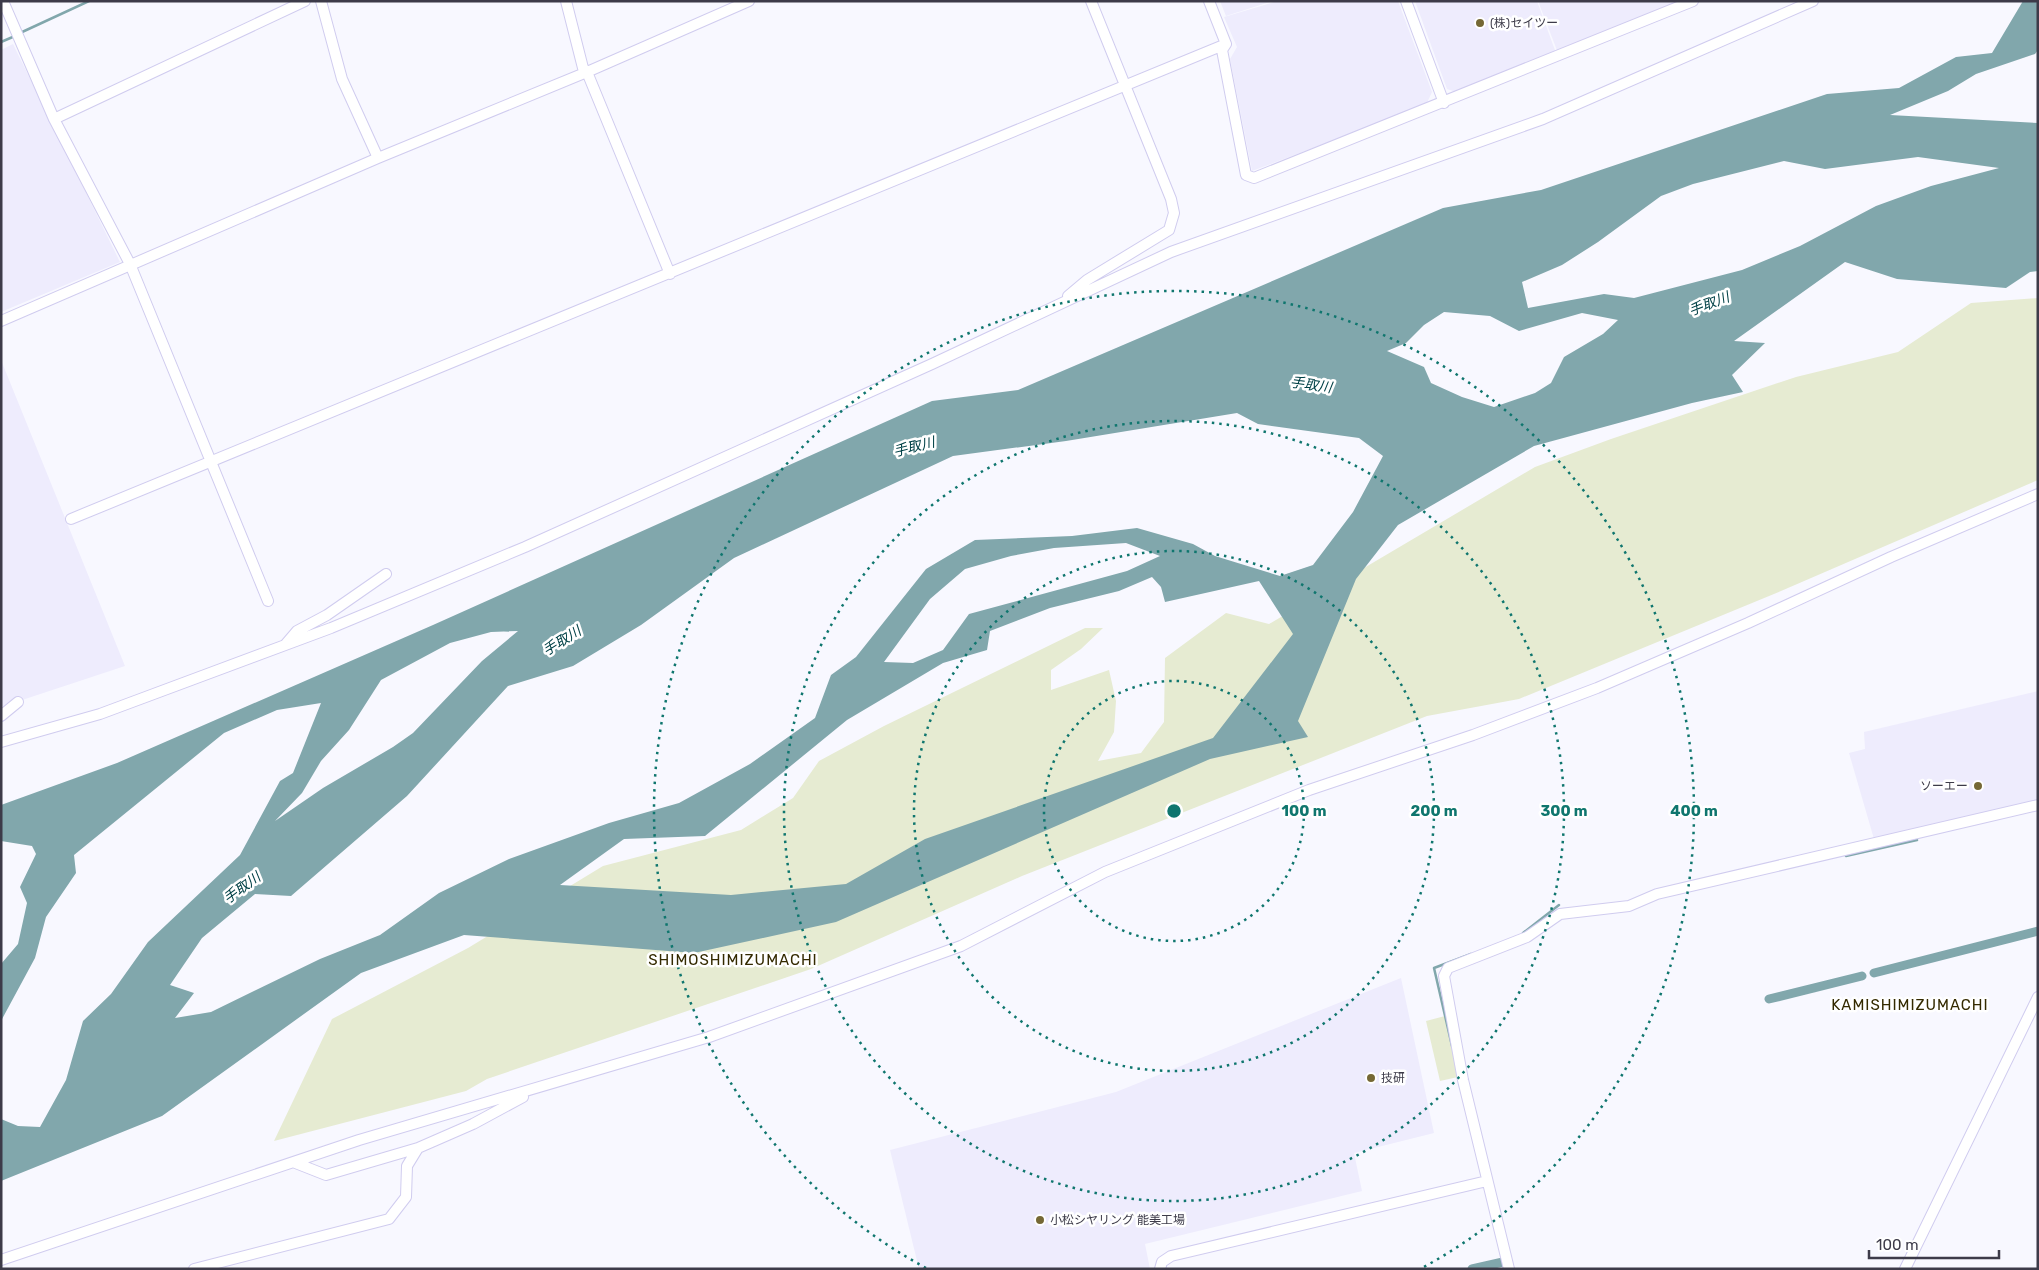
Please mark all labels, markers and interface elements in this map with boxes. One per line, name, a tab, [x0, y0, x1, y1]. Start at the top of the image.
place label: (株)セイツー	[1490, 16, 1558, 30]
marker: (株)セイツー	[1474, 17, 1486, 29]
water label: 手取川	[1686, 288, 1734, 319]
water label: 手取川	[1289, 374, 1335, 397]
water label: 手取川	[892, 433, 938, 460]
water label: 手取川	[540, 622, 586, 659]
place label: ソーエー	[1920, 779, 1968, 793]
marker: ソーエー	[1972, 780, 1984, 792]
centre of rings	[1165, 802, 1183, 820]
text: 100 m	[1282, 802, 1326, 820]
text: 200 m	[1410, 802, 1458, 820]
text: 300 m	[1540, 802, 1588, 820]
text: 400 m	[1670, 802, 1718, 820]
water label: 手取川	[220, 868, 266, 907]
district label: SHIMOSHIMIZUMACHI	[648, 951, 818, 969]
district label: KAMISHIMIZUMACHI	[1831, 996, 1989, 1014]
place label: 技研	[1381, 1071, 1405, 1085]
marker: 技研	[1365, 1072, 1377, 1084]
place label: 小松シヤリング 能美工場	[1050, 1213, 1185, 1227]
marker: 小松シヤリング 能美工場	[1034, 1214, 1046, 1226]
scale bar	[1869, 1228, 1999, 1260]
text: 100 m	[1876, 1236, 1918, 1254]

